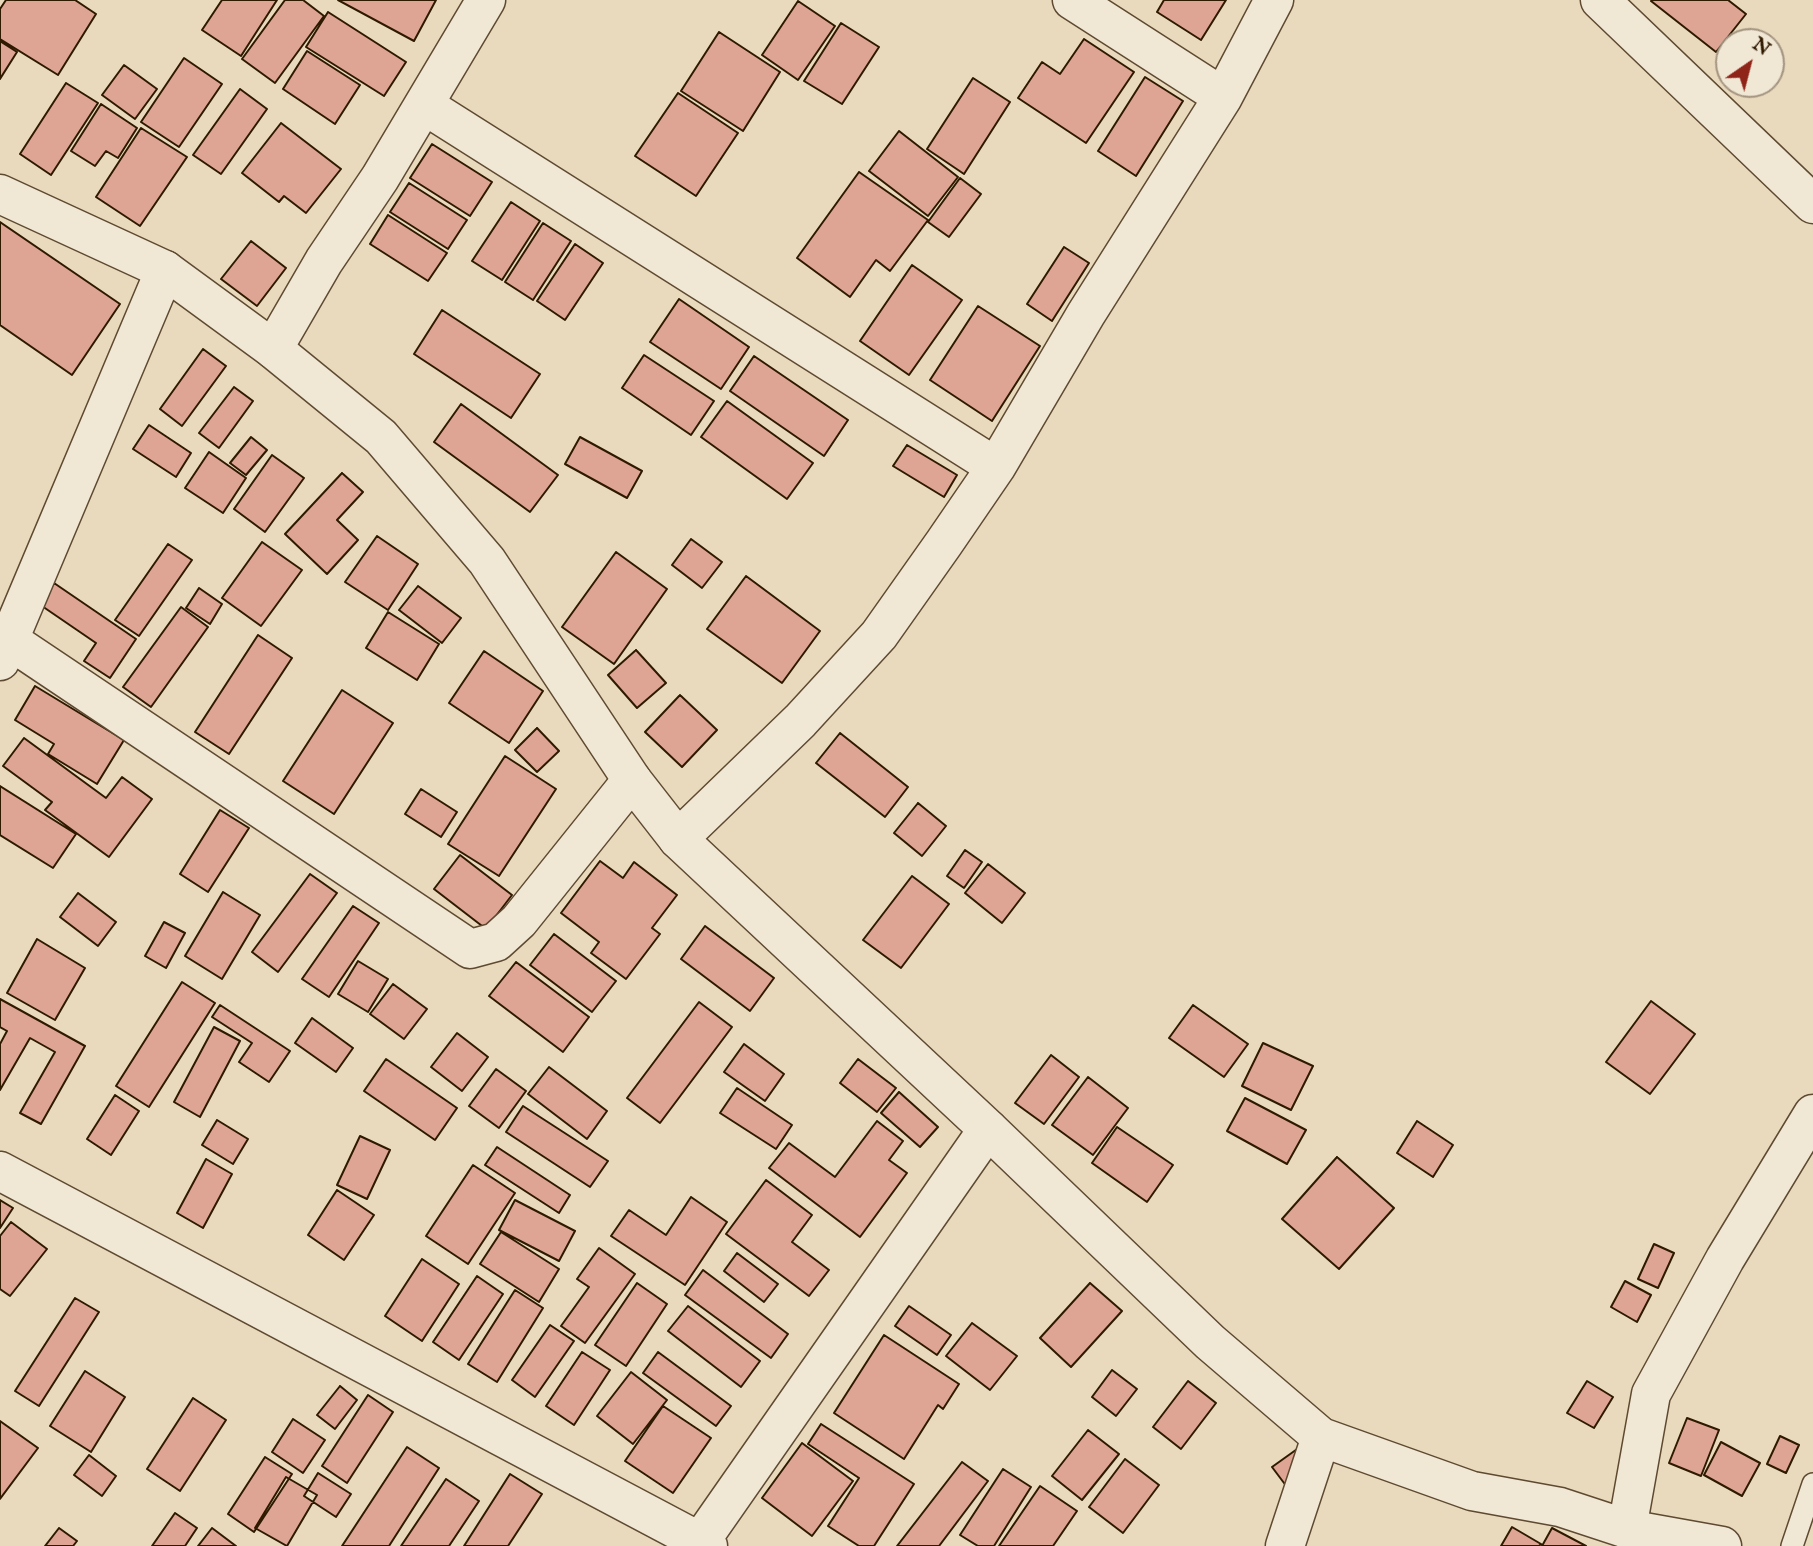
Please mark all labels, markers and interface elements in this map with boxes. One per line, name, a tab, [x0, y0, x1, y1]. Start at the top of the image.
north arrow	[1715, 28, 1785, 98]
text: N	[1747, 33, 1775, 62]

